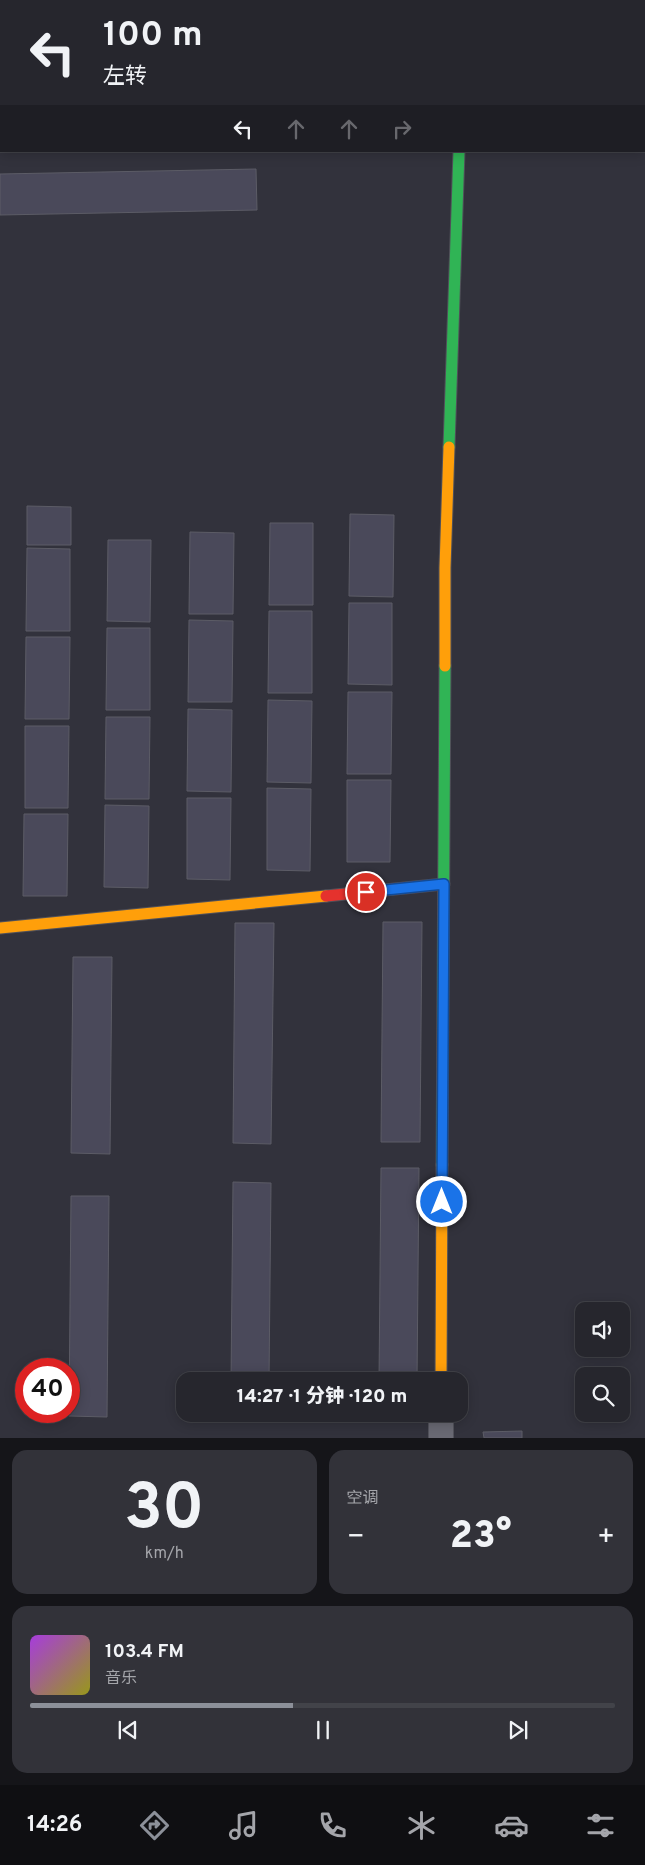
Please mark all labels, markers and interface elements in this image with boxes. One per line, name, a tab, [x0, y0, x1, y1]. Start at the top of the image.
text: 100 m	[103, 14, 203, 58]
icon: left	[20, 20, 85, 85]
text: 左转	[103, 64, 147, 91]
icon: left	[229, 115, 257, 143]
icon: ahead	[282, 115, 310, 143]
icon: ahead	[335, 115, 363, 143]
icon: right	[388, 115, 416, 143]
pin	[345, 871, 387, 913]
icon: arrive	[352, 878, 380, 906]
position arrow	[415, 1175, 467, 1227]
map controls	[575, 1302, 630, 1422]
button: sound	[575, 1302, 630, 1357]
speed limit sign: 40	[15, 1358, 80, 1423]
button: search	[575, 1367, 630, 1422]
text: 14:27 · 1 分钟 · 120 m	[237, 1385, 407, 1409]
text: 30	[124, 1470, 205, 1552]
text: 空调	[347, 1489, 379, 1509]
text: 23°	[450, 1513, 512, 1562]
text: −	[347, 1520, 365, 1556]
text: +	[597, 1520, 615, 1556]
text: km/h	[145, 1544, 184, 1564]
text: 103.4 FM	[105, 1640, 184, 1664]
text: 音乐	[105, 1669, 137, 1689]
icon: previous	[114, 1716, 142, 1744]
icon: pause	[309, 1716, 337, 1744]
icon: next	[504, 1716, 532, 1744]
icon: directions	[137, 1808, 172, 1843]
icon: music	[226, 1808, 261, 1843]
icon: phone	[315, 1808, 350, 1843]
icon: climate	[404, 1808, 439, 1843]
icon: car	[494, 1808, 529, 1843]
icon: filters	[583, 1808, 618, 1843]
text: 14:26	[27, 1812, 82, 1839]

